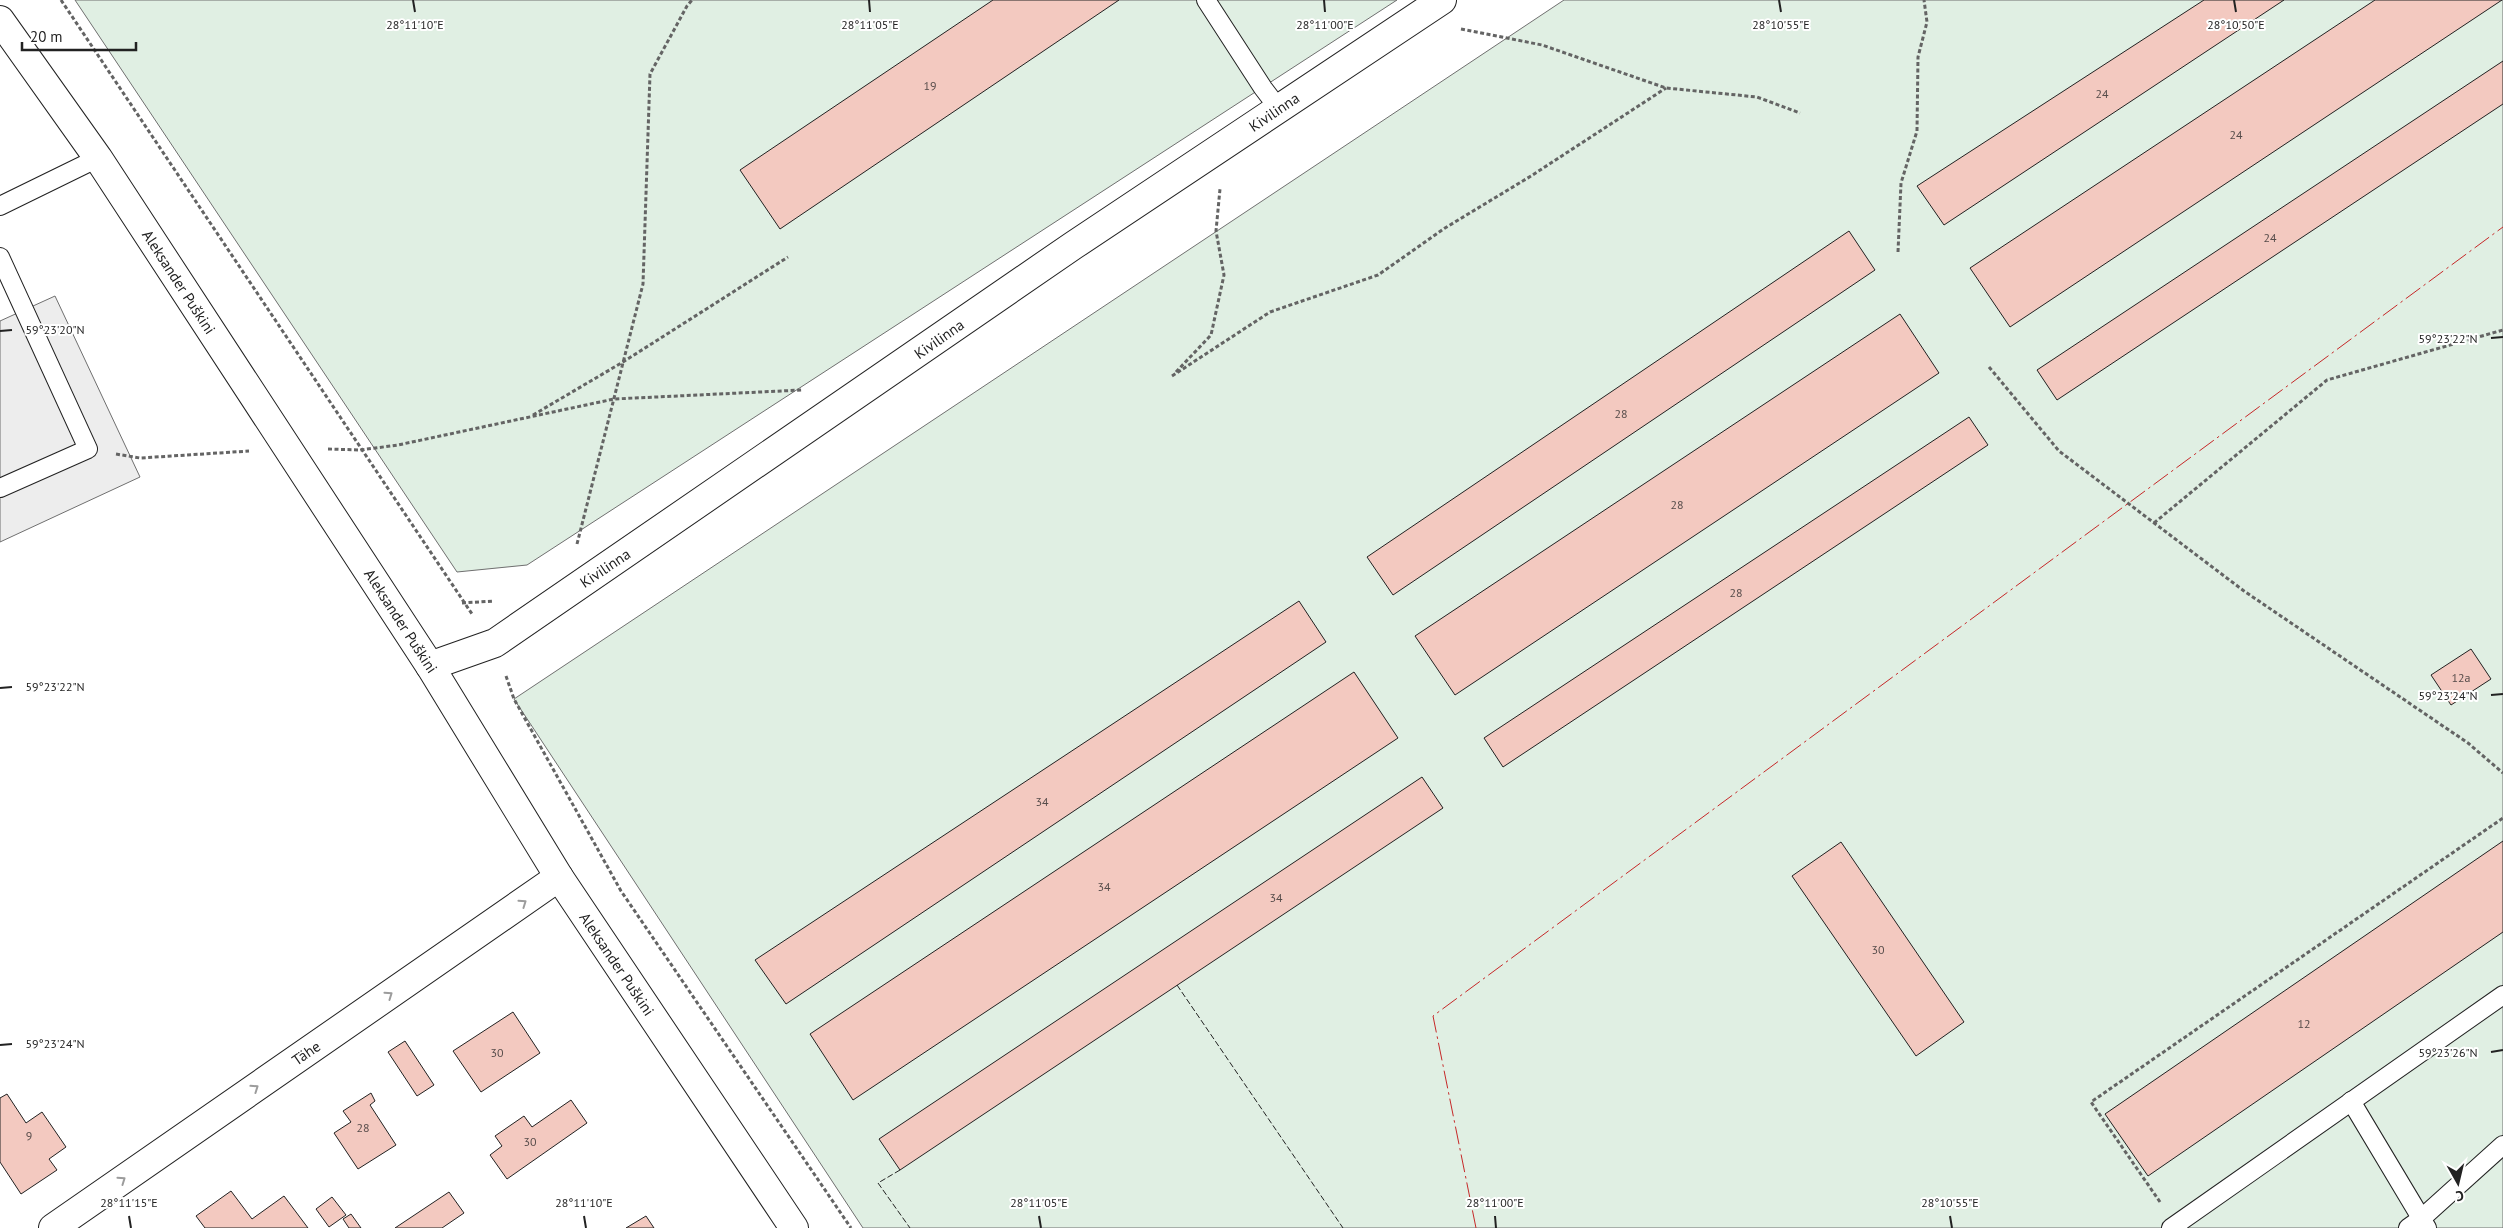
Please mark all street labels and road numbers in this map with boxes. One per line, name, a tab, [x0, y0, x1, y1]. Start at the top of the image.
street label: Kivilinna	[1245, 88, 1303, 136]
street label: Aleksander Puškini	[138, 226, 220, 338]
street label: Kivilinna	[910, 315, 968, 363]
street label: Kivilinna	[576, 544, 634, 592]
street label: Aleksander Puškini	[360, 565, 442, 677]
street label: Aleksander Puškini	[575, 909, 659, 1019]
street label: Tähe	[288, 1036, 324, 1070]

